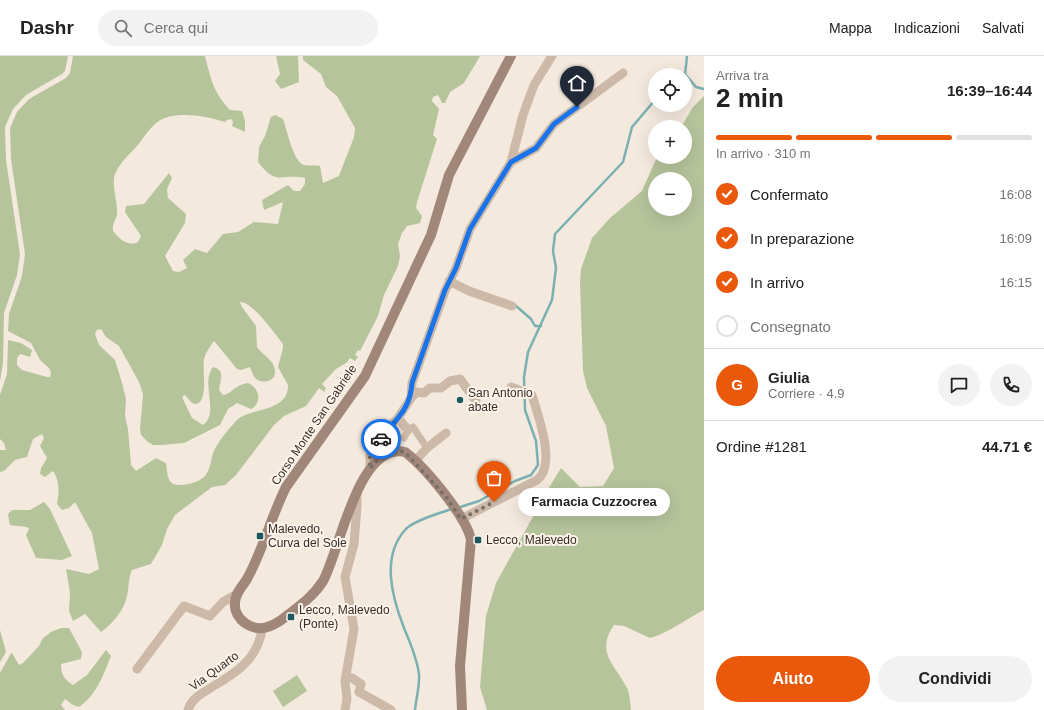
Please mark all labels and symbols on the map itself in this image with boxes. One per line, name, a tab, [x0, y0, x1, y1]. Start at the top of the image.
pin	[560, 66, 594, 107]
street label: Corso Monte San Gabriele	[268, 362, 360, 488]
place label: San Antonio abate	[468, 386, 533, 414]
marker: San Antonio abate	[455, 395, 465, 405]
courier	[361, 419, 401, 459]
pin	[477, 461, 511, 502]
callout: Farmacia Cuzzocrea	[518, 488, 670, 516]
place label: Malevedo, Curva del Sole	[268, 522, 347, 550]
marker: Malevedo, Curva del Sole	[255, 531, 265, 541]
place label: Lecco, Malevedo	[486, 533, 577, 547]
marker: Lecco, Malevedo	[473, 535, 483, 545]
place label: Lecco, Malevedo (Ponte)	[299, 603, 390, 631]
marker: Lecco, Malevedo (Ponte)	[286, 612, 296, 622]
street label: Via Quarto	[187, 648, 241, 693]

